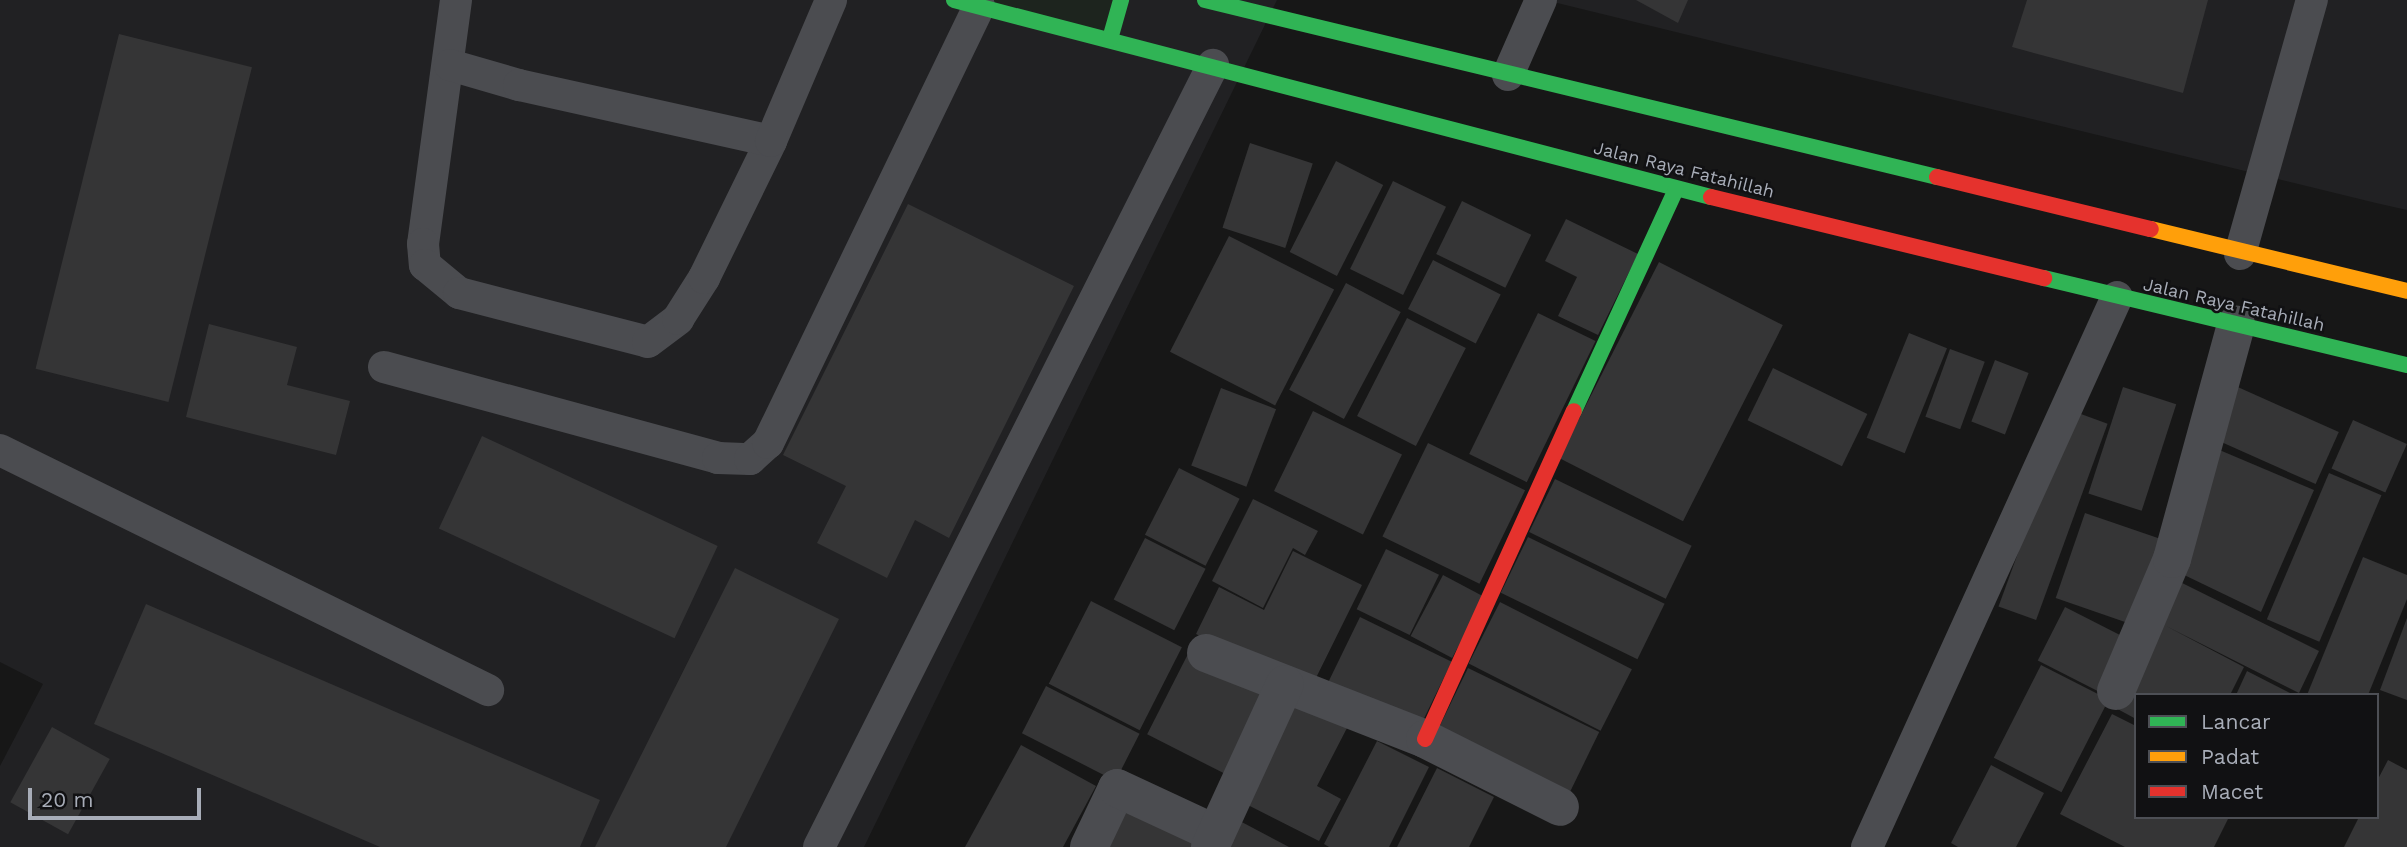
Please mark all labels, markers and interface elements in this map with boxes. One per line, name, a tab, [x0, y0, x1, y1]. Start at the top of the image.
street label: Jalan Raya Fatahillah	[1591, 137, 1777, 203]
street label: Jalan Raya Fatahillah	[2141, 274, 2327, 336]
legend	[2134, 693, 2379, 819]
text: Lancar	[2201, 709, 2271, 734]
text: Padat	[2201, 744, 2259, 769]
scale bar	[32, 774, 205, 818]
text: Macet	[2201, 779, 2263, 804]
text: 20 m	[41, 787, 93, 812]

